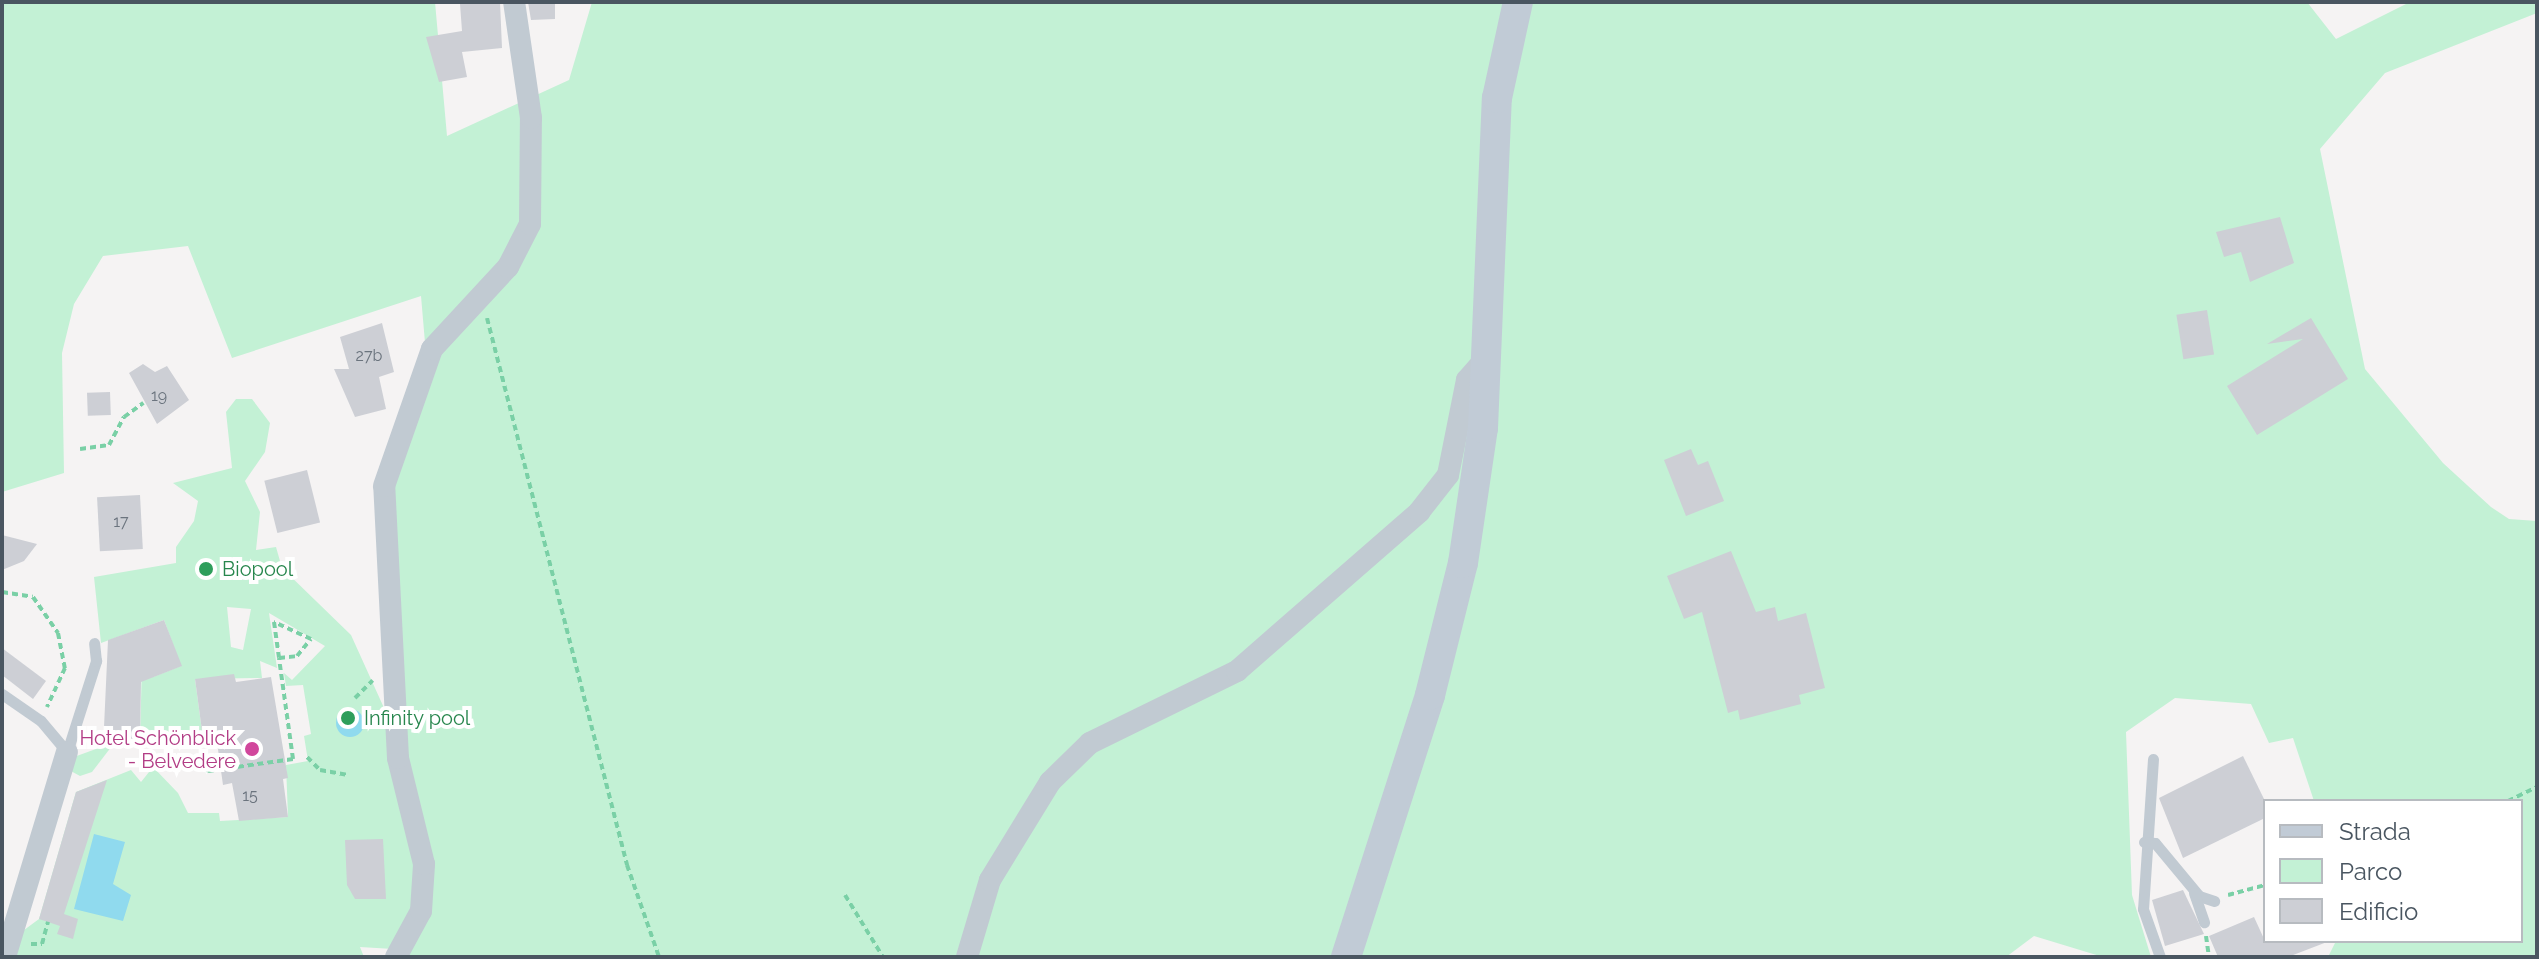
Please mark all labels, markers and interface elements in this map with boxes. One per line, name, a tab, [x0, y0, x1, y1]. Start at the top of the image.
house number: 27b	[356, 346, 382, 366]
house number: 19	[151, 386, 167, 406]
house number: 17	[113, 512, 129, 532]
place label: Biopool	[222, 557, 293, 581]
marker: Biopool	[197, 560, 215, 578]
place label: Infinity pool	[364, 706, 471, 730]
marker: Infinity pool	[339, 709, 357, 727]
place label: Hotel Schönblick - Belvedere	[79, 726, 236, 773]
marker: Hotel Schönblick - Belvedere	[243, 740, 261, 758]
house number: 15	[242, 786, 258, 806]
legend	[2263, 799, 2523, 943]
text: Strada	[2339, 817, 2411, 846]
text: Parco	[2339, 857, 2402, 886]
text: Edificio	[2339, 897, 2418, 926]

